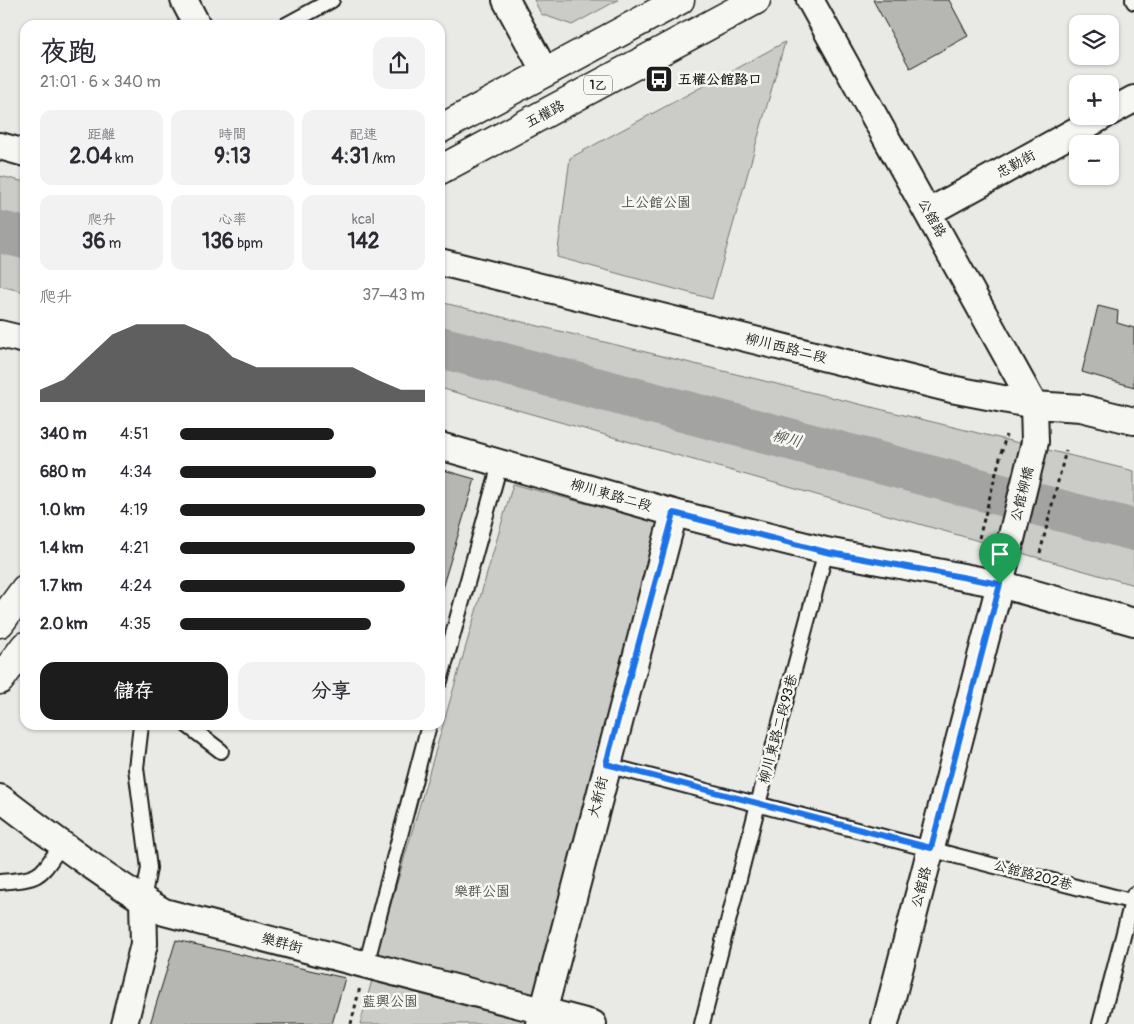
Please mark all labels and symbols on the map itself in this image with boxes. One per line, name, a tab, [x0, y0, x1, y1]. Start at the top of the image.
bus stop icon: 五權公館路口	[644, 64, 674, 94]
place label: 五權公館路口	[678, 71, 762, 88]
road number: 1乙	[584, 76, 612, 94]
street label: 五權路	[522, 97, 568, 131]
street label: 忠勤街	[994, 146, 1038, 182]
park label: 上公館公園	[621, 194, 691, 211]
street label: 公舘路	[914, 196, 950, 240]
street label: 柳川西路二段	[743, 330, 829, 366]
water label: 柳川	[770, 426, 805, 452]
street label: 公館柳橋	[1007, 465, 1037, 523]
street label: 柳川東路二段	[568, 475, 654, 515]
pin	[979, 533, 1021, 584]
street label: 柳川東路二段93巷	[755, 671, 801, 786]
street label: 大新街	[585, 775, 611, 819]
street label: 公舘路202巷	[992, 856, 1075, 894]
street label: 公舘路	[907, 865, 935, 909]
park label: 樂群公園	[454, 883, 510, 900]
street label: 樂群街	[260, 929, 304, 957]
park label: 藍興公園	[362, 993, 418, 1010]

